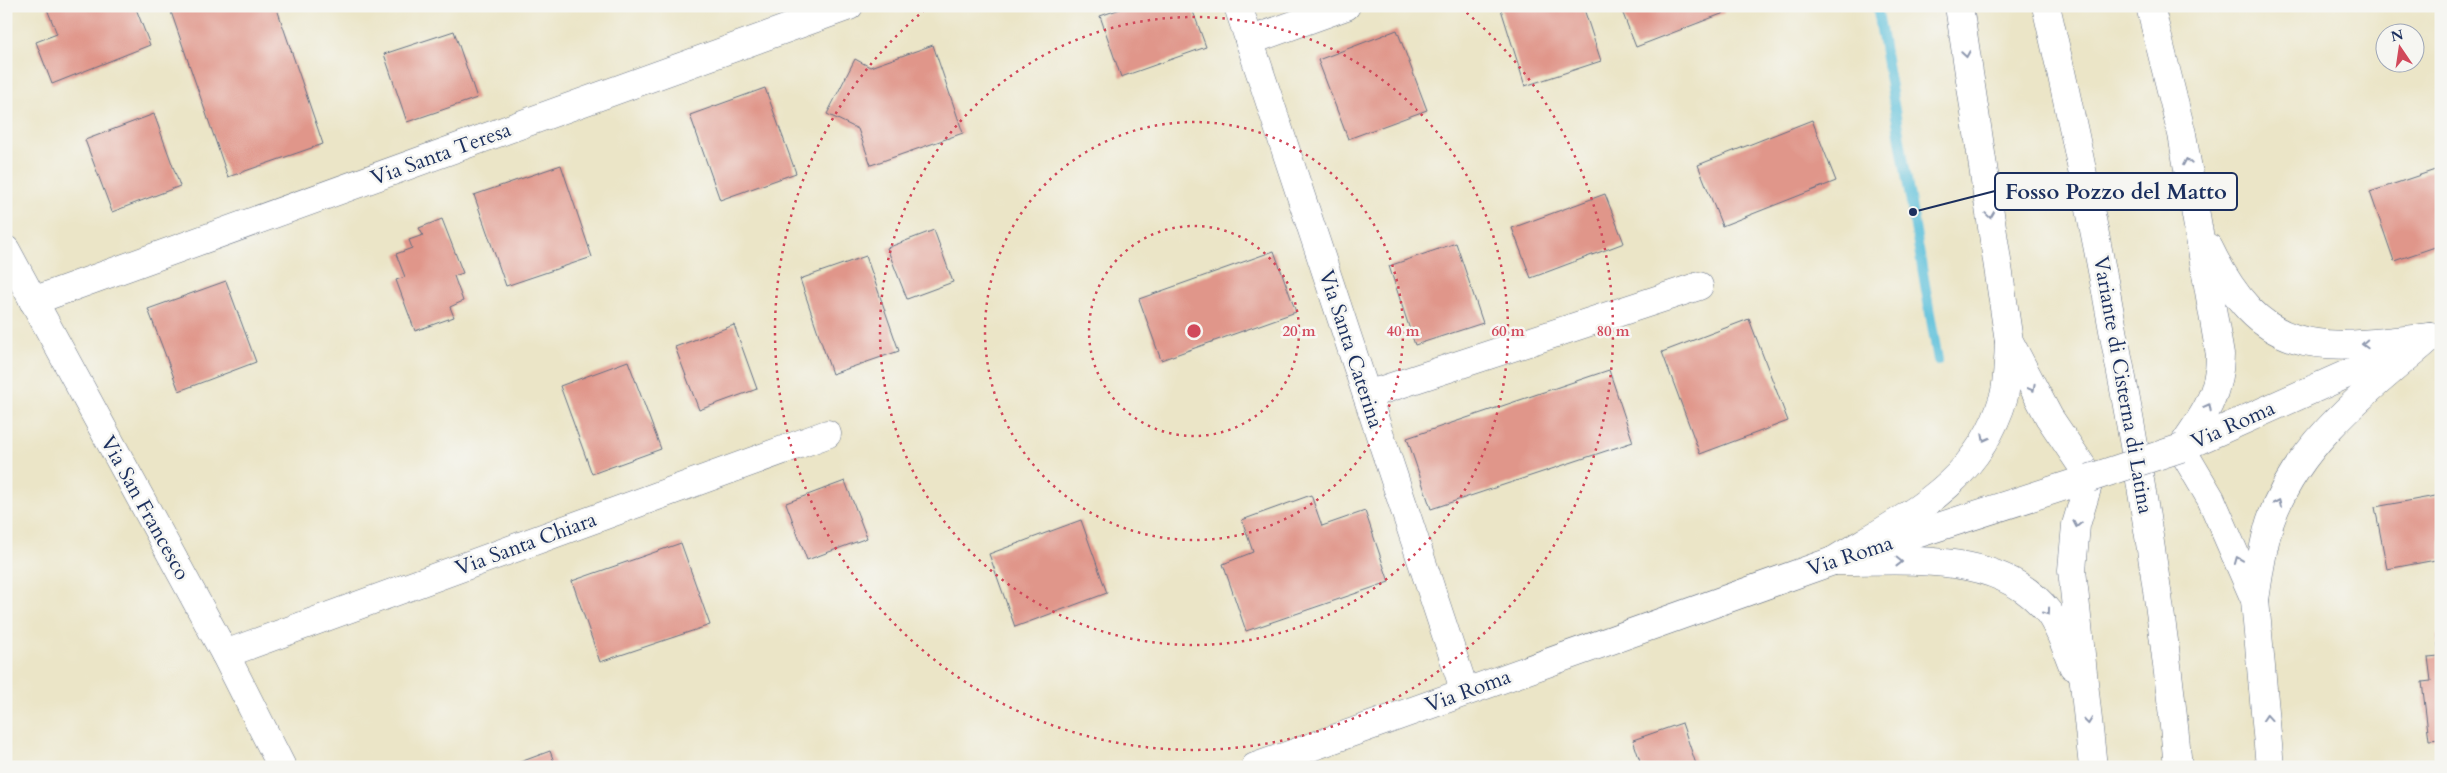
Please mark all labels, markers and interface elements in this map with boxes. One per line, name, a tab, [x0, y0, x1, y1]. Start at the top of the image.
north arrow	[2374, 22, 2424, 72]
text: N	[2389, 25, 2405, 46]
one-way arrow	[1960, 51, 1971, 59]
street label: Via Santa Teresa	[367, 115, 515, 193]
one-way arrow	[2183, 158, 2193, 167]
callout: Fosso Pozzo del Matto	[1995, 173, 2237, 210]
text: Fosso Pozzo del Matto	[2005, 177, 2227, 207]
one-way arrow	[1984, 212, 1995, 220]
street label: Variante di Cisterna di Latina	[2086, 254, 2160, 516]
street label: Via Santa Caterina	[1312, 266, 1390, 432]
text: 20 m	[1282, 321, 1316, 341]
text: 40 m	[1386, 321, 1420, 341]
text: 60 m	[1491, 321, 1525, 341]
text: 80 m	[1596, 321, 1630, 341]
centre of rings	[1185, 322, 1203, 340]
one-way arrow	[2361, 338, 2369, 349]
one-way arrow	[2026, 383, 2036, 392]
street label: Via Roma	[2187, 394, 2279, 456]
one-way arrow	[2202, 404, 2212, 413]
street label: Via San Francesco	[93, 431, 197, 585]
one-way arrow	[1981, 433, 1991, 442]
one-way arrow	[2272, 499, 2283, 508]
street label: Via Santa Chiara	[451, 505, 601, 583]
one-way arrow	[2072, 520, 2082, 529]
street label: Via Roma	[1803, 528, 1897, 584]
one-way arrow	[2233, 556, 2243, 564]
one-way arrow	[1896, 557, 1904, 567]
one-way arrow	[2041, 606, 2050, 616]
street label: Via Roma	[1421, 662, 1515, 720]
one-way arrow	[2261, 714, 2272, 722]
one-way arrow	[2082, 717, 2093, 725]

